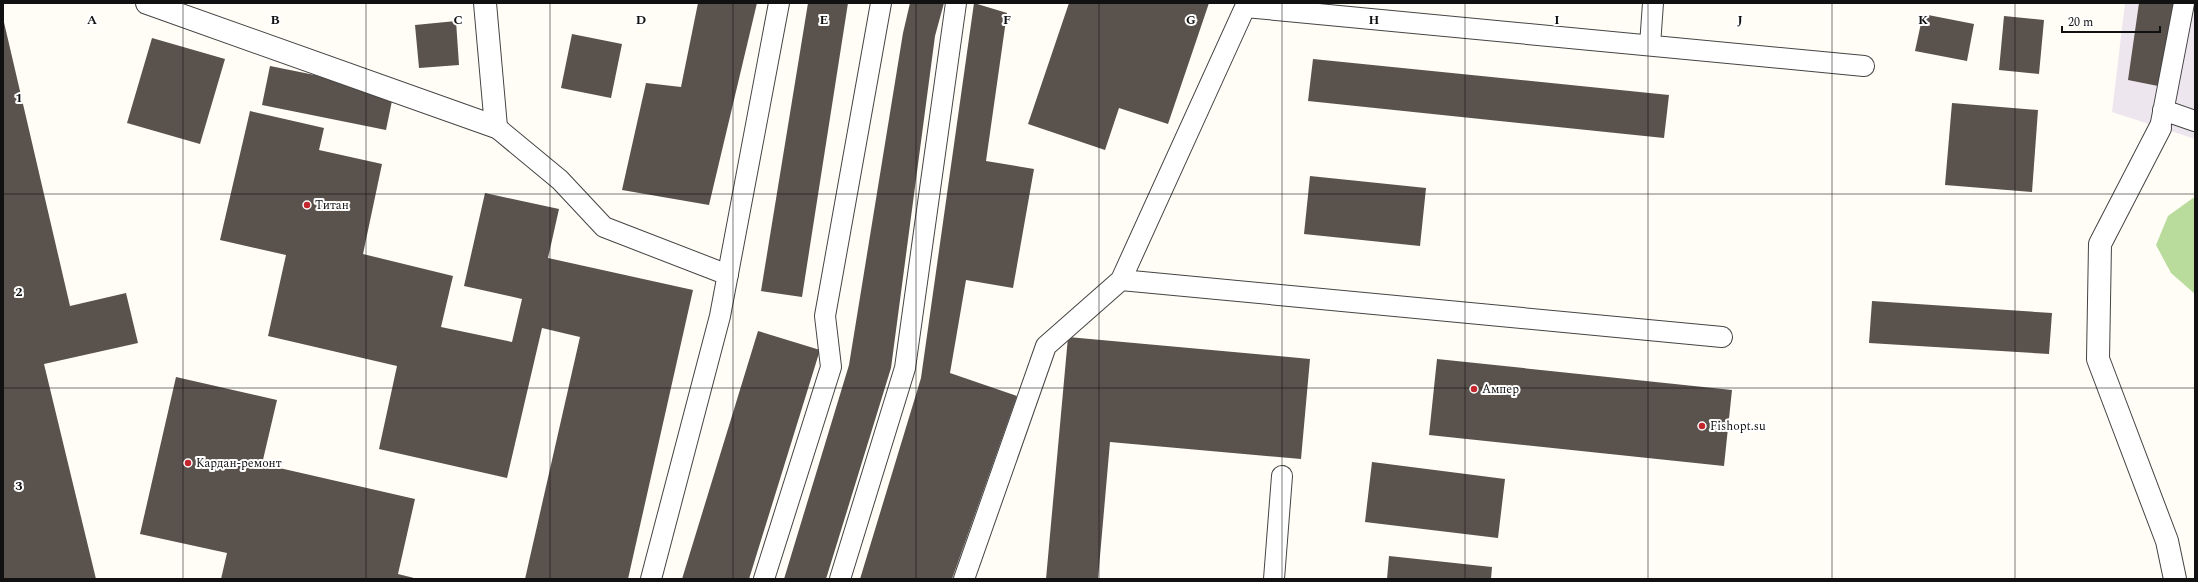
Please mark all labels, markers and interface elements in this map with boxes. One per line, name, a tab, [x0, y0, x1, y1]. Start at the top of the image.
scale bar	[2062, 8, 2160, 34]
text: A	[87, 10, 97, 30]
text: B	[270, 10, 280, 30]
text: C	[453, 10, 463, 30]
text: D	[636, 10, 646, 30]
text: E	[820, 10, 829, 30]
text: F	[1003, 10, 1011, 30]
text: G	[1186, 10, 1196, 30]
text: H	[1369, 10, 1380, 30]
text: I	[1554, 10, 1560, 30]
text: J	[1737, 10, 1743, 30]
text: K	[1918, 10, 1928, 30]
text: 20 m	[2068, 13, 2093, 32]
text: 1	[15, 88, 23, 108]
place label: Титан	[315, 196, 349, 215]
marker: Титан	[302, 200, 312, 210]
text: 2	[15, 282, 23, 302]
place label: Ампер	[1482, 380, 1519, 399]
marker: Ампер	[1469, 384, 1479, 394]
place label: Fishopt.su	[1710, 417, 1766, 436]
marker: Fishopt.su	[1697, 421, 1707, 431]
place label: Кардан-ремонт	[196, 454, 282, 473]
marker: Кардан-ремонт	[183, 458, 193, 468]
text: 3	[15, 476, 23, 496]

